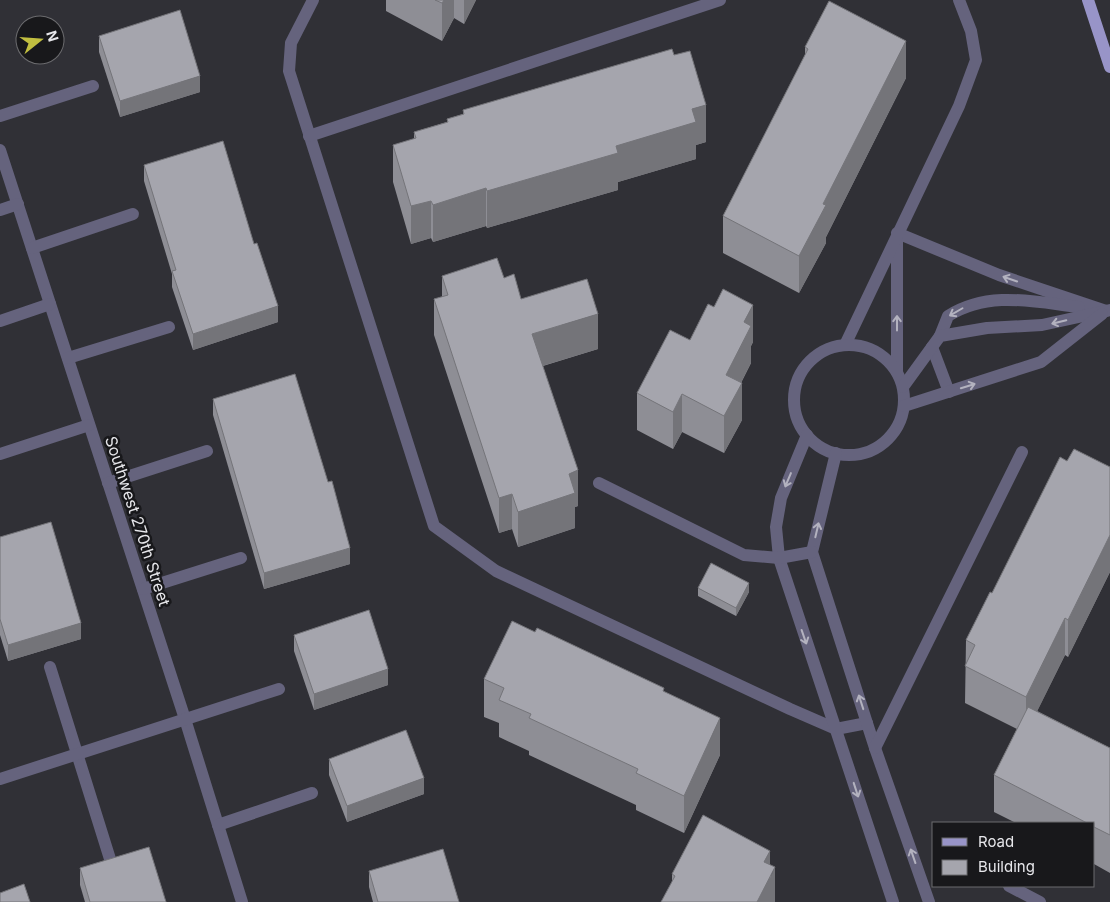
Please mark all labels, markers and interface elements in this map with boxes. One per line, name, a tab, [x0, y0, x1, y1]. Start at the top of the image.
north arrow	[15, 15, 65, 65]
text: N	[43, 28, 63, 44]
one-way arrow	[1003, 273, 1019, 283]
one-way arrow	[949, 307, 963, 317]
one-way arrow	[892, 316, 902, 332]
one-way arrow	[1051, 318, 1067, 327]
one-way arrow	[959, 381, 975, 391]
street label: Southwest 270th Street	[101, 433, 175, 609]
one-way arrow	[783, 472, 792, 487]
one-way arrow	[813, 523, 822, 539]
one-way arrow	[800, 628, 809, 644]
one-way arrow	[856, 695, 865, 710]
one-way arrow	[852, 782, 861, 798]
legend	[932, 822, 1095, 887]
text: Road	[978, 832, 1014, 851]
one-way arrow	[908, 849, 917, 864]
text: Building	[978, 857, 1035, 876]

